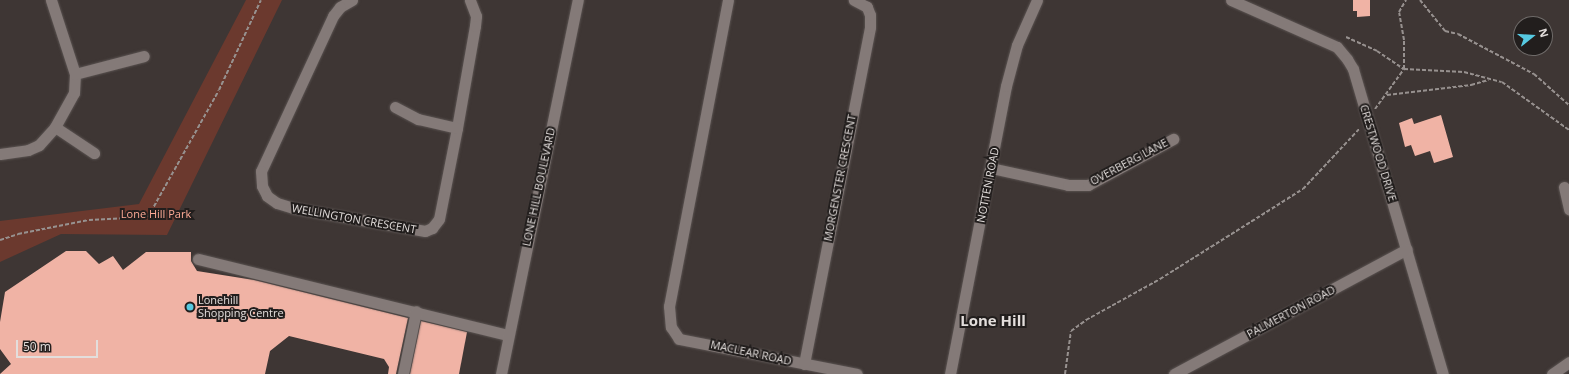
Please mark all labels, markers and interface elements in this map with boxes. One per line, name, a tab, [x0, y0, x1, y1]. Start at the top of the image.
north arrow	[1513, 16, 1553, 56]
text: N	[1536, 26, 1552, 39]
street label: CRESTWOOD DRIVE	[1357, 103, 1399, 203]
street label: MORGENSTER CRESCENT	[821, 114, 859, 242]
street label: LONE HILL BOULEVARD	[520, 127, 558, 247]
street label: OVERBERG LANE	[1088, 136, 1170, 188]
street label: NOTTEN ROAD	[974, 146, 1002, 224]
street label: WELLINGTON CRESCENT	[291, 202, 417, 236]
park label: Lone Hill Park	[121, 207, 191, 221]
street label: PALMERTON ROAD	[1245, 283, 1337, 341]
place label: Lonehill Shopping Centre	[198, 294, 284, 320]
marker: Lonehill Shopping Centre	[185, 302, 195, 312]
district label: Lone Hill	[960, 312, 1026, 330]
scale bar	[18, 332, 100, 358]
text: 50 m	[23, 338, 51, 355]
street label: MACLEAR ROAD	[709, 338, 793, 368]

